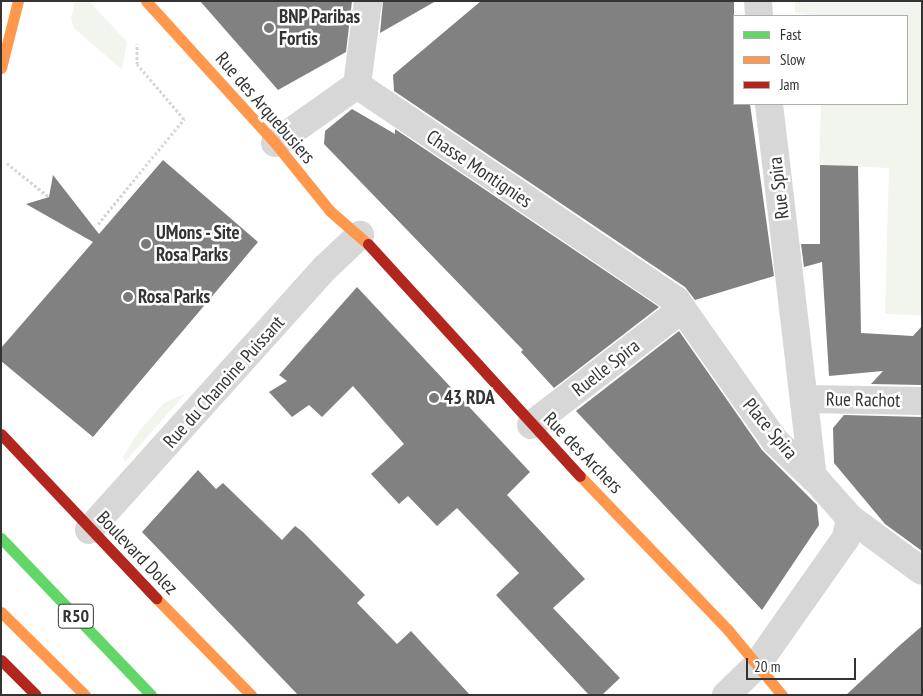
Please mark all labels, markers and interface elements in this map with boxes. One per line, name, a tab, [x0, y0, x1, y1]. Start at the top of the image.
place label: BNP Paribas Fortis	[279, 6, 361, 50]
legend	[733, 15, 908, 105]
marker: BNP Paribas Fortis	[263, 22, 275, 34]
text: Fast	[780, 25, 801, 44]
street label: Rue des Arquebusiers	[210, 47, 320, 169]
text: Slow	[780, 50, 805, 69]
text: Jam	[780, 75, 799, 94]
street label: Chasse Montignies	[422, 125, 536, 213]
street label: Rue Spira	[764, 156, 794, 220]
place label: UMons - Site Rosa Parks	[156, 222, 242, 266]
marker: UMons - Site Rosa Parks	[140, 238, 152, 250]
place label: Rosa Parks	[138, 286, 210, 308]
marker: Rosa Parks	[122, 291, 134, 303]
street label: Rue du Chanoine Puissant	[159, 311, 289, 453]
street label: Ruelle Spira	[568, 335, 644, 401]
place label: 43 RDA	[444, 387, 495, 409]
street label: Rue Rachot	[826, 388, 900, 412]
marker: 43 RDA	[428, 392, 440, 404]
street label: Place Spira	[738, 394, 802, 464]
street label: Rue des Archers	[538, 407, 628, 499]
street label: Boulevard Dolez	[92, 507, 182, 599]
road number: R50	[57, 600, 95, 632]
scale bar	[748, 648, 858, 680]
text: 20 m	[754, 657, 780, 676]

